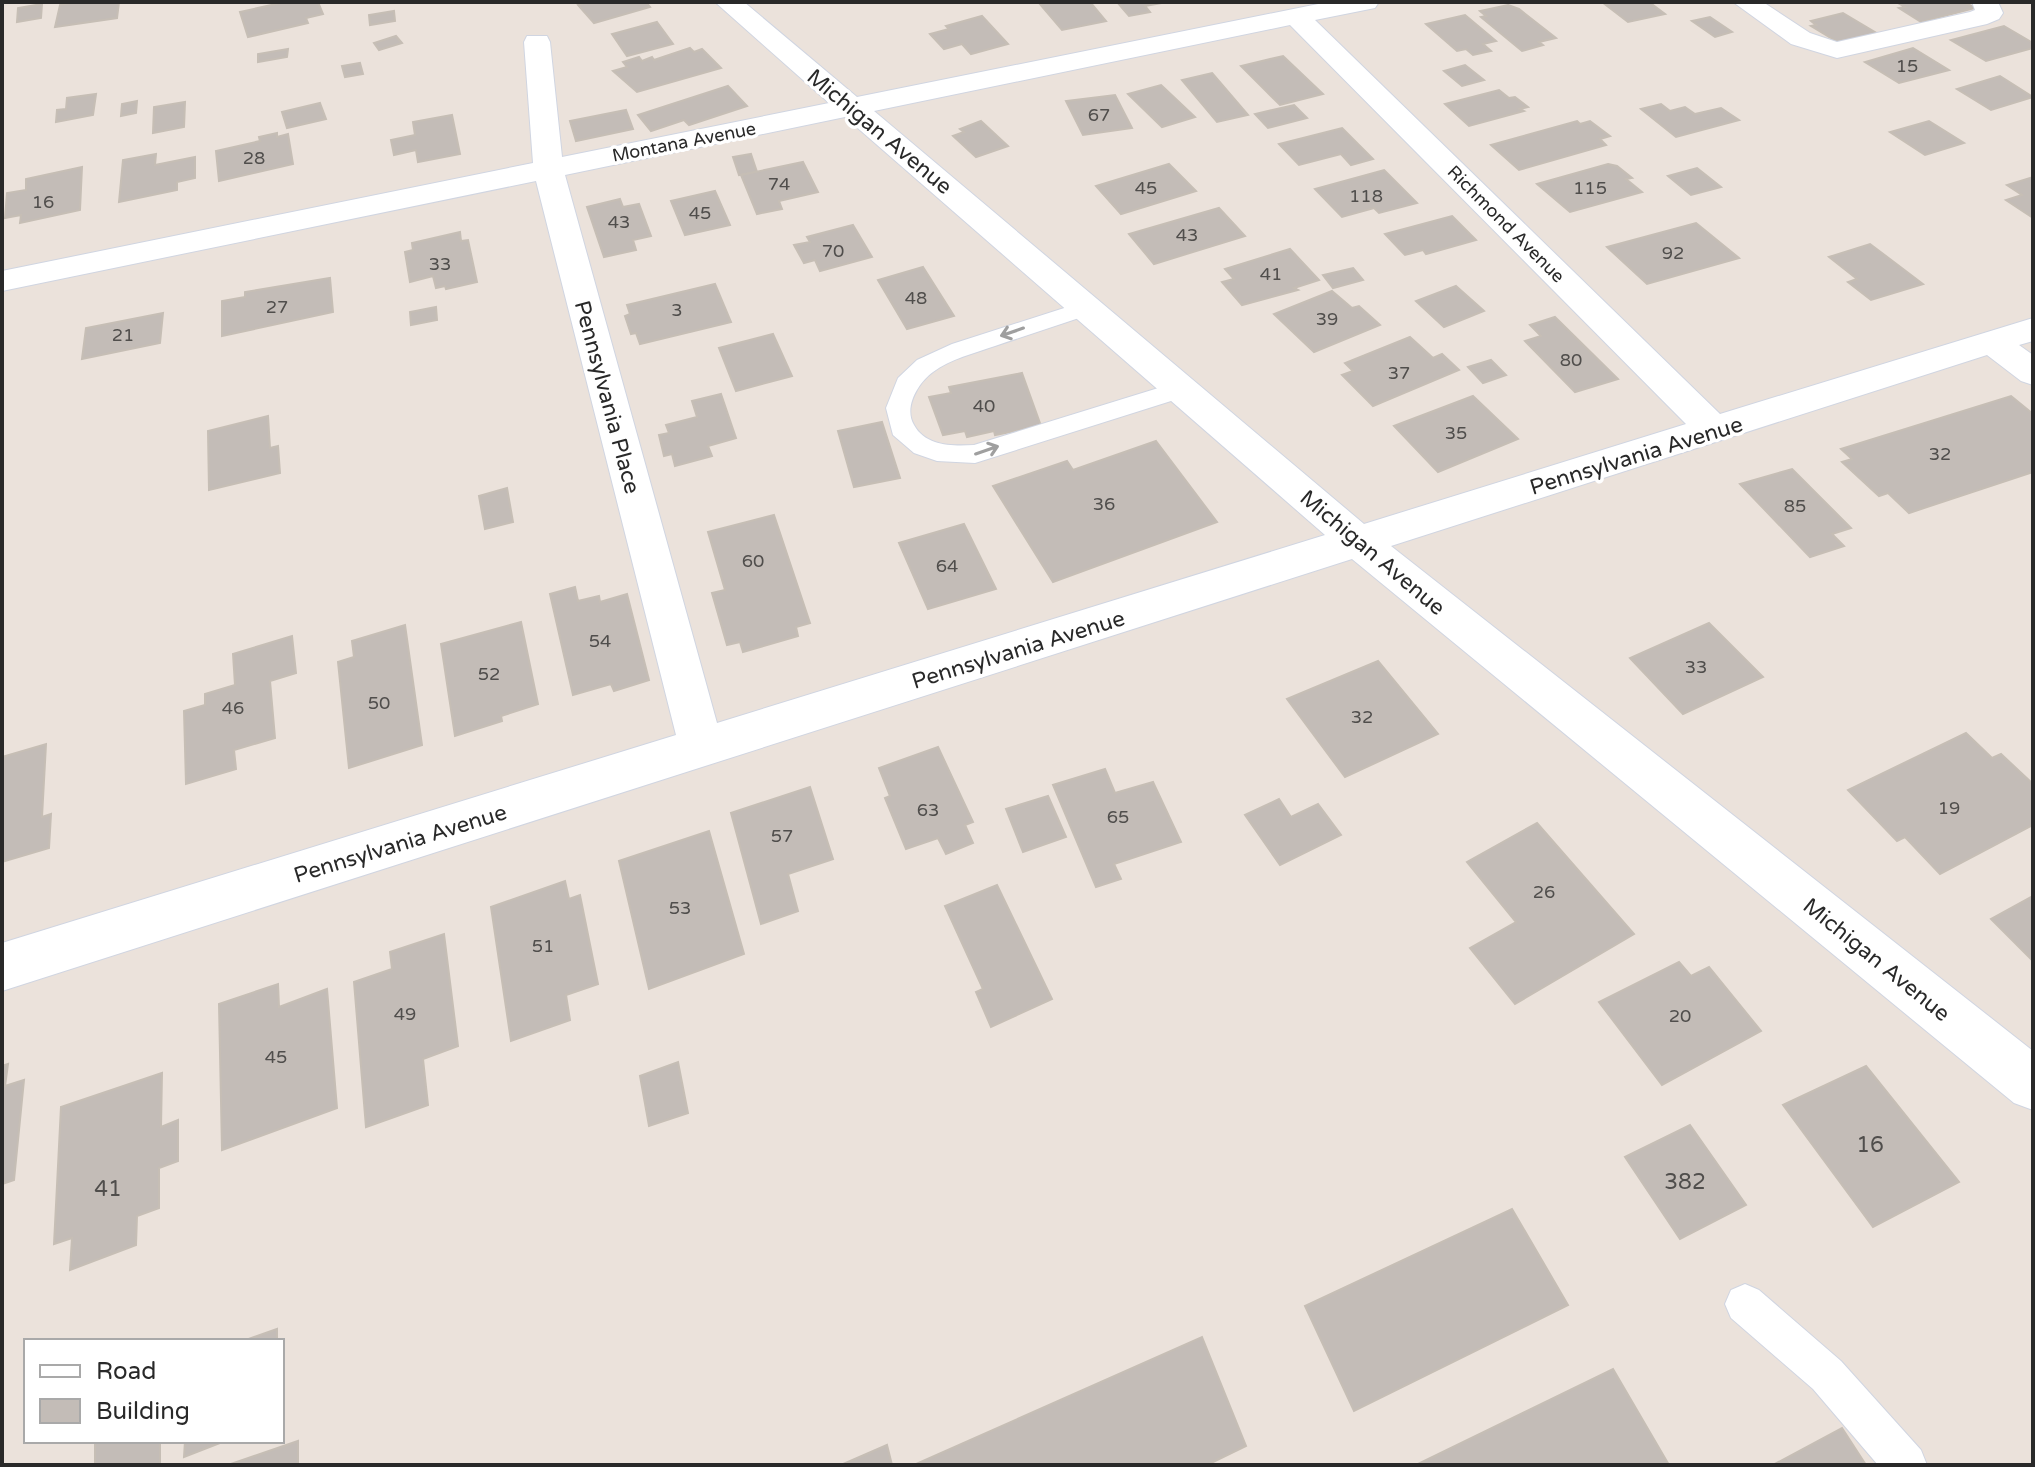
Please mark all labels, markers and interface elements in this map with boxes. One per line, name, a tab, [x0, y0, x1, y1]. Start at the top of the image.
house number: 15	[1896, 55, 1918, 77]
street label: Michigan Avenue	[802, 64, 957, 200]
house number: 67	[1088, 104, 1110, 126]
street label: Montana Avenue	[610, 117, 758, 167]
house number: 28	[243, 147, 265, 169]
street label: Richmond Avenue	[1443, 161, 1569, 287]
house number: 74	[768, 173, 790, 195]
house number: 45	[1135, 177, 1157, 199]
house number: 115	[1573, 177, 1607, 199]
house number: 118	[1349, 185, 1383, 207]
house number: 16	[32, 191, 54, 213]
house number: 45	[689, 202, 711, 224]
house number: 43	[608, 211, 630, 233]
house number: 43	[1176, 224, 1198, 246]
house number: 70	[822, 240, 844, 262]
house number: 92	[1662, 242, 1684, 264]
house number: 33	[429, 253, 451, 275]
house number: 41	[1260, 263, 1282, 285]
house number: 48	[905, 287, 927, 309]
house number: 27	[266, 296, 288, 318]
street label: Pennsylvania Place	[569, 298, 645, 497]
house number: 3	[671, 299, 683, 321]
house number: 39	[1316, 308, 1338, 330]
house number: 21	[112, 324, 134, 346]
one-way arrow	[1000, 326, 1025, 341]
house number: 80	[1560, 349, 1582, 371]
house number: 37	[1388, 362, 1410, 384]
house number: 40	[973, 395, 995, 417]
street label: Pennsylvania Avenue	[1527, 411, 1746, 501]
house number: 35	[1445, 422, 1467, 444]
one-way arrow	[975, 441, 1000, 456]
house number: 32	[1929, 443, 1951, 465]
street label: Michigan Avenue	[1295, 485, 1450, 621]
house number: 36	[1093, 493, 1115, 515]
house number: 85	[1784, 495, 1806, 517]
house number: 60	[742, 550, 764, 572]
house number: 64	[936, 555, 958, 577]
street label: Pennsylvania Avenue	[909, 605, 1128, 695]
house number: 54	[589, 630, 611, 652]
house number: 33	[1685, 656, 1707, 678]
house number: 52	[478, 663, 500, 685]
house number: 50	[368, 692, 390, 714]
house number: 46	[222, 697, 244, 719]
house number: 32	[1351, 706, 1373, 728]
house number: 19	[1938, 797, 1960, 819]
street label: Pennsylvania Avenue	[291, 799, 510, 889]
house number: 63	[917, 799, 939, 821]
house number: 65	[1107, 806, 1129, 828]
house number: 57	[771, 825, 793, 847]
house number: 26	[1533, 881, 1555, 903]
street label: Michigan Avenue	[1798, 893, 1955, 1027]
house number: 53	[669, 897, 691, 919]
house number: 51	[532, 935, 554, 957]
house number: 49	[394, 1003, 416, 1025]
house number: 20	[1669, 1005, 1691, 1027]
house number: 45	[265, 1046, 287, 1068]
house number: 16	[1856, 1132, 1884, 1158]
house number: 382	[1664, 1169, 1706, 1195]
house number: 41	[94, 1176, 122, 1202]
legend	[24, 1339, 284, 1443]
text: Road	[96, 1357, 156, 1386]
text: Building	[96, 1397, 190, 1426]

